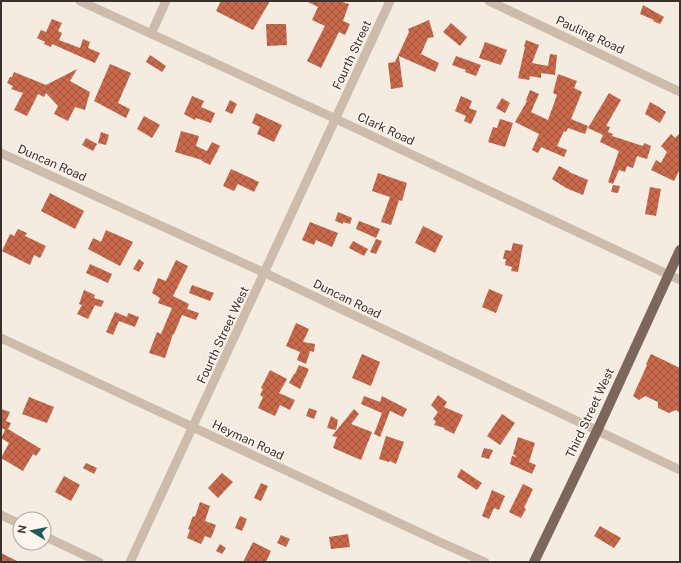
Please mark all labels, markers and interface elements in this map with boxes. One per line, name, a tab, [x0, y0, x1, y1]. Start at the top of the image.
street label: Pauling Road	[554, 13, 626, 57]
street label: Fourth Street	[330, 18, 374, 92]
street label: Clark Road	[355, 110, 417, 148]
street label: Duncan Road	[16, 142, 88, 184]
street label: Duncan Road	[311, 277, 383, 321]
street label: Fourth Street West	[194, 284, 252, 386]
street label: Third Street West	[563, 365, 617, 460]
street label: Heyman Road	[210, 417, 286, 463]
north arrow	[12, 511, 52, 551]
text: N	[15, 524, 29, 535]

